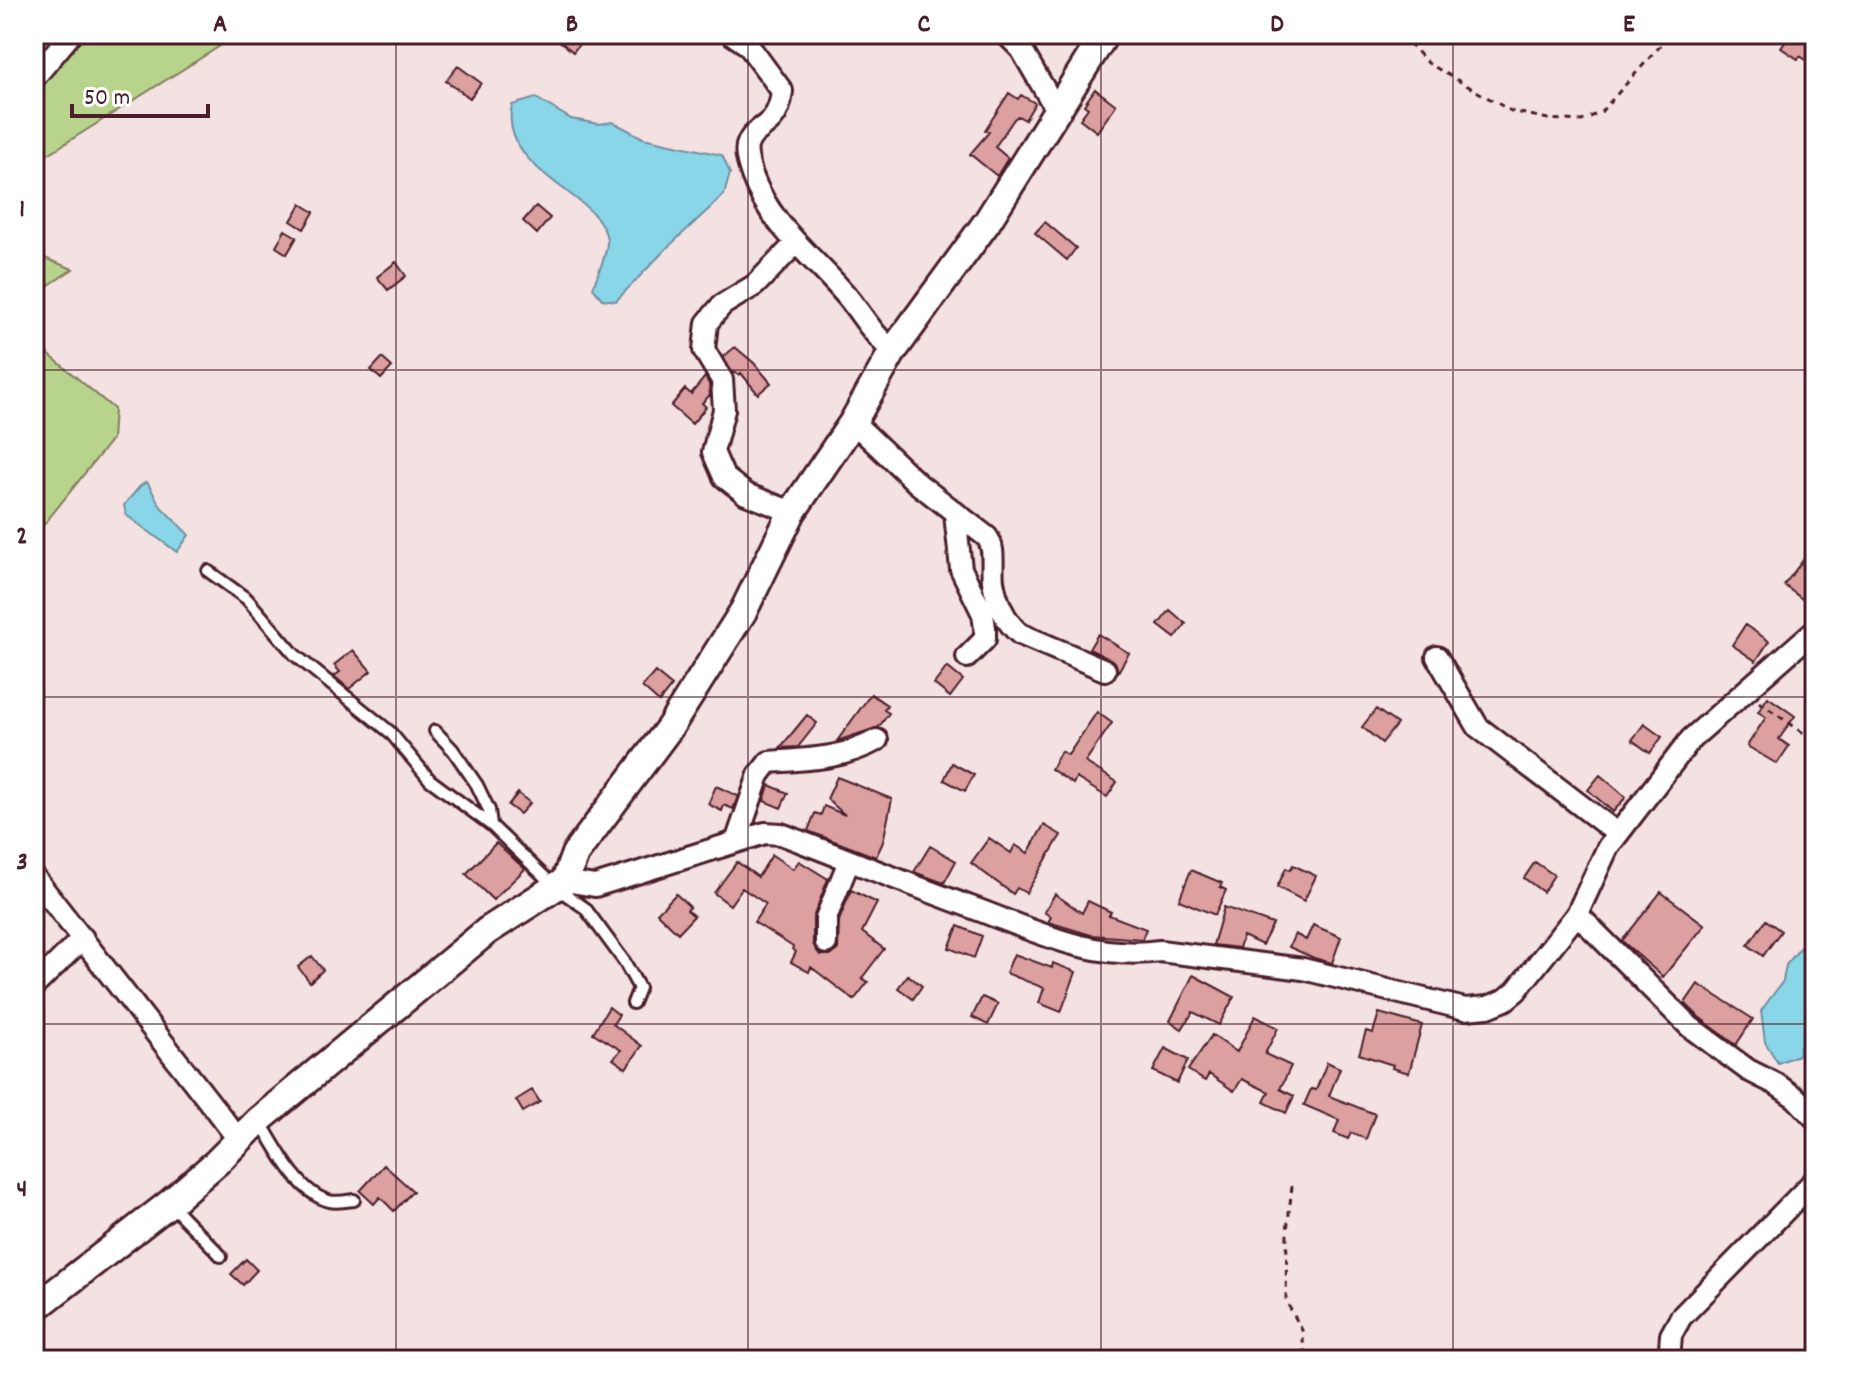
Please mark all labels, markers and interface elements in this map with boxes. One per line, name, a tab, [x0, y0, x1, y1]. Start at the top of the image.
text: A	[213, 7, 227, 44]
text: B	[566, 7, 578, 44]
text: C	[918, 7, 931, 44]
text: D	[1270, 7, 1284, 44]
text: E	[1623, 7, 1635, 44]
scale bar	[72, 68, 208, 118]
text: 50 m	[84, 82, 130, 116]
text: 1	[19, 192, 25, 229]
text: 2	[16, 519, 28, 556]
text: 3	[16, 845, 28, 882]
text: 4	[17, 1172, 27, 1209]

